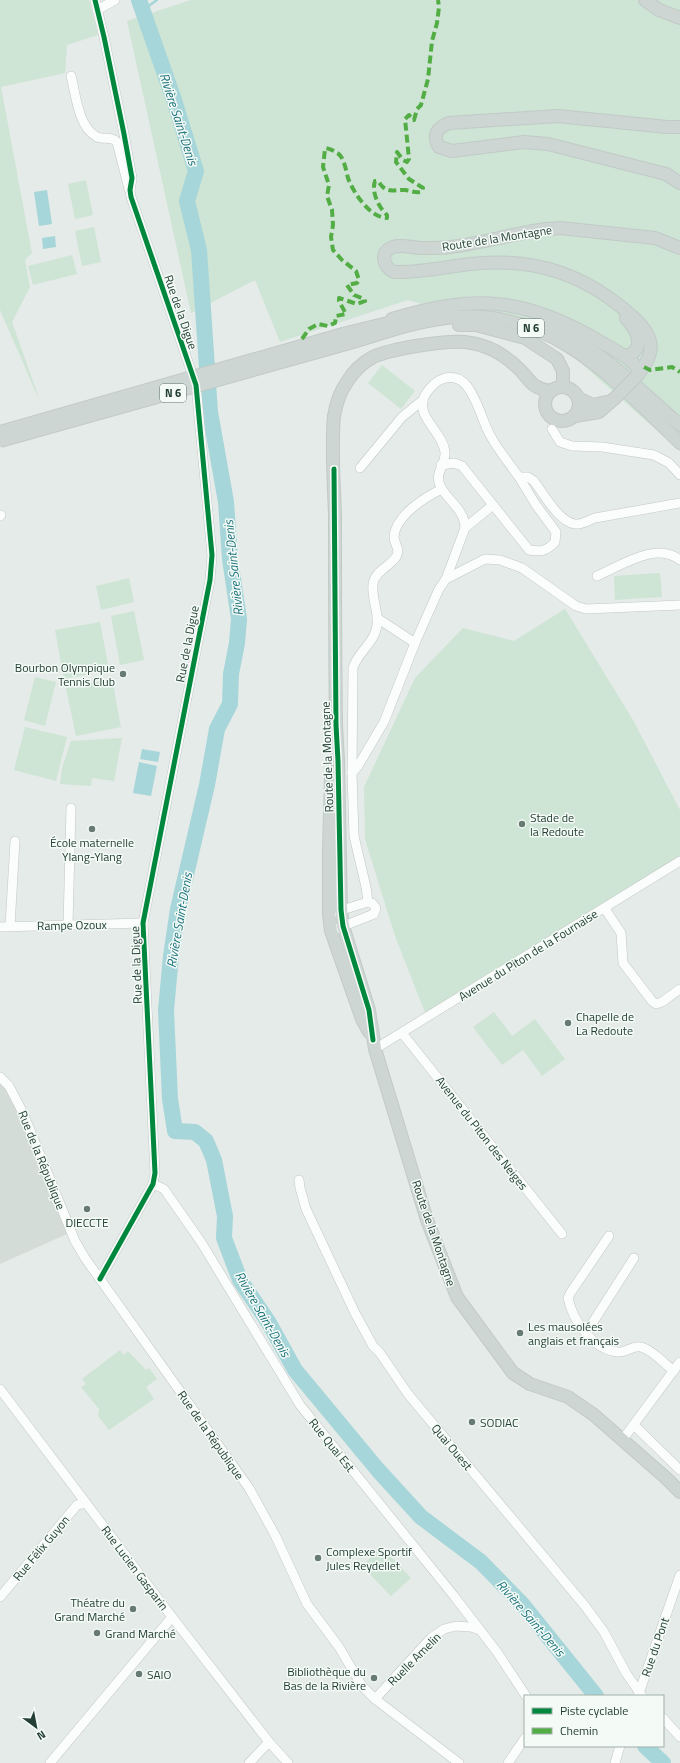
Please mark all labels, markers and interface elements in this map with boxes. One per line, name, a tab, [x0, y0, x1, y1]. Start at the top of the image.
water label: Rivière Saint-Denis	[155, 70, 204, 169]
street label: Route de la Montagne	[441, 220, 553, 256]
street label: Rue de la Digue	[159, 272, 203, 352]
road number: N 6	[518, 319, 544, 337]
road number: N 6	[160, 384, 186, 402]
water label: Rivière Saint-Denis	[218, 518, 248, 617]
street label: Rue de la Digue	[170, 604, 204, 684]
place label: Bourbon Olympique Tennis Club	[15, 658, 115, 691]
marker: Bourbon Olympique Tennis Club	[118, 669, 128, 679]
street label: Route de la Montagne	[316, 701, 338, 813]
place label: Stade de la Redoute	[530, 808, 584, 841]
marker: Stade de la Redoute	[517, 819, 527, 829]
marker: École maternelle Ylang-Ylang	[87, 824, 97, 834]
place label: École maternelle Ylang-Ylang	[50, 833, 134, 866]
water label: Rivière Saint-Denis	[161, 870, 197, 969]
street label: Avenue du Piton de la Fournaise	[455, 904, 601, 1006]
street label: Rampe Ozoux	[37, 915, 108, 935]
street label: Rue de la Digue	[125, 926, 147, 1004]
place label: Chapelle de La Redoute	[576, 1007, 634, 1040]
marker: Chapelle de La Redoute	[563, 1018, 573, 1028]
street label: Avenue du Piton des Neiges	[431, 1072, 533, 1194]
street label: Rue de la République	[13, 1108, 71, 1212]
street label: Route de la Montagne	[407, 1177, 461, 1289]
marker: DIECCTE	[82, 1204, 92, 1214]
place label: DIECCTE	[65, 1213, 109, 1232]
water label: Rivière Saint-Denis	[230, 1267, 296, 1362]
place label: Les mausolées anglais et français	[528, 1317, 620, 1350]
marker: Les mausolées anglais et français	[515, 1328, 525, 1338]
street label: Rue de la République	[173, 1386, 249, 1484]
place label: SODIAC	[480, 1413, 519, 1432]
street label: Rue Quai Est	[304, 1414, 360, 1477]
marker: SODIAC	[467, 1417, 477, 1427]
street label: Quai Ouest	[427, 1420, 478, 1475]
street label: Rue Félix Guyon	[8, 1511, 74, 1585]
street label: Rue Lucien Gasparin	[97, 1522, 173, 1614]
place label: Complexe Sportif Jules Reydellet	[326, 1542, 412, 1575]
marker: Complexe Sportif Jules Reydellet	[313, 1553, 323, 1563]
water label: Rivière Saint-Denis	[492, 1575, 571, 1662]
place label: Théatre du Grand Marché	[54, 1593, 125, 1626]
marker: Théatre du Grand Marché	[128, 1604, 138, 1614]
street label: Rue du Pont	[636, 1614, 674, 1679]
place label: Grand Marché	[105, 1624, 176, 1643]
marker: Grand Marché	[92, 1628, 102, 1638]
street label: Ruelle Amelin	[383, 1628, 445, 1690]
place label: Bibliothèque du Bas de la Rivière	[283, 1662, 366, 1695]
place label: SAIO	[147, 1665, 171, 1684]
marker: SAIO	[134, 1669, 144, 1679]
marker: Bibliothèque du Bas de la Rivière	[369, 1673, 379, 1683]
legend	[524, 1695, 664, 1747]
text: Piste cyclable	[560, 1701, 628, 1720]
north arrow	[16, 1707, 56, 1747]
text: Chemin	[560, 1721, 598, 1740]
text: N	[34, 1727, 49, 1744]

